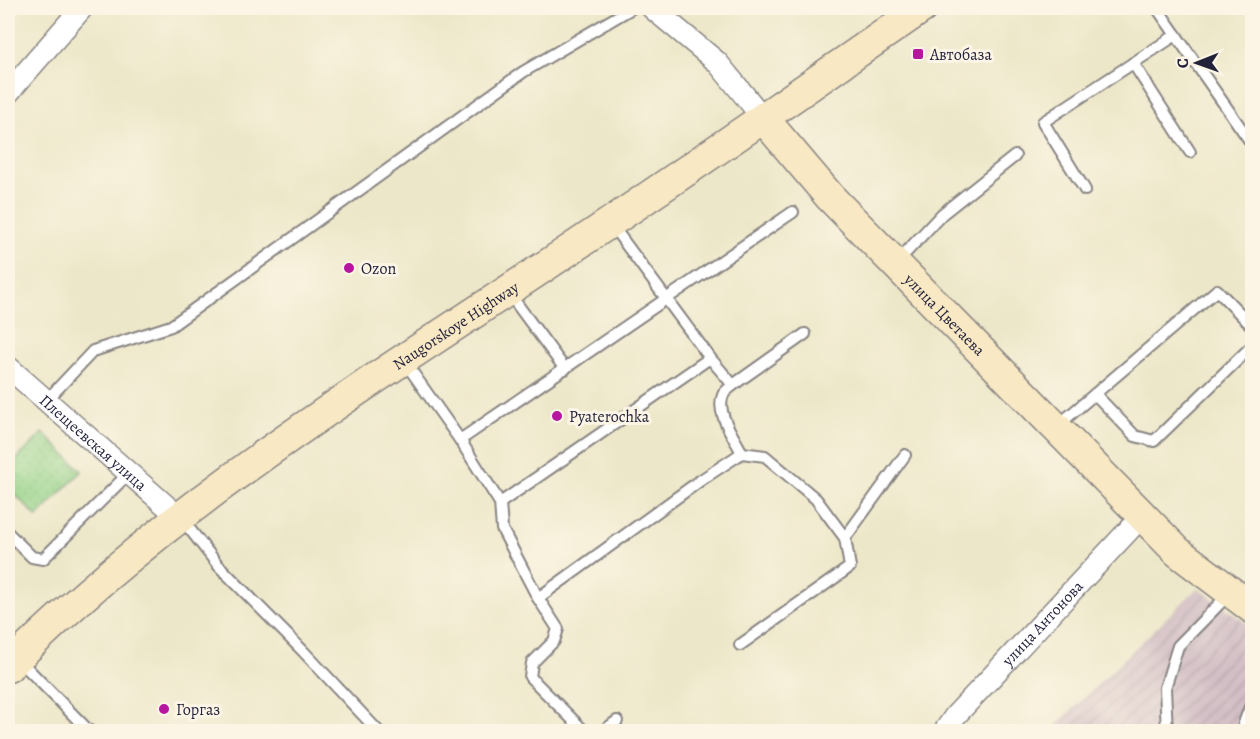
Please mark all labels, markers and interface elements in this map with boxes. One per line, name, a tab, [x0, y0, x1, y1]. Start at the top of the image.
north arrow	[1167, 33, 1227, 93]
place label: Автобаза	[929, 44, 992, 66]
marker: Автобаза	[911, 47, 925, 61]
text: С	[1172, 58, 1194, 68]
place label: Ozon	[361, 258, 396, 280]
marker: Ozon	[342, 261, 356, 275]
street label: улица Цветаева	[898, 268, 990, 362]
street label: Naugorskoye Highway	[389, 276, 524, 376]
street label: Плещеевская улица	[35, 390, 152, 497]
place label: Pyaterochka	[569, 406, 650, 428]
marker: Pyaterochka	[550, 409, 564, 423]
street label: улица Антонова	[997, 575, 1089, 672]
place label: Горгаз	[176, 699, 220, 721]
marker: Горгаз	[157, 702, 171, 716]

